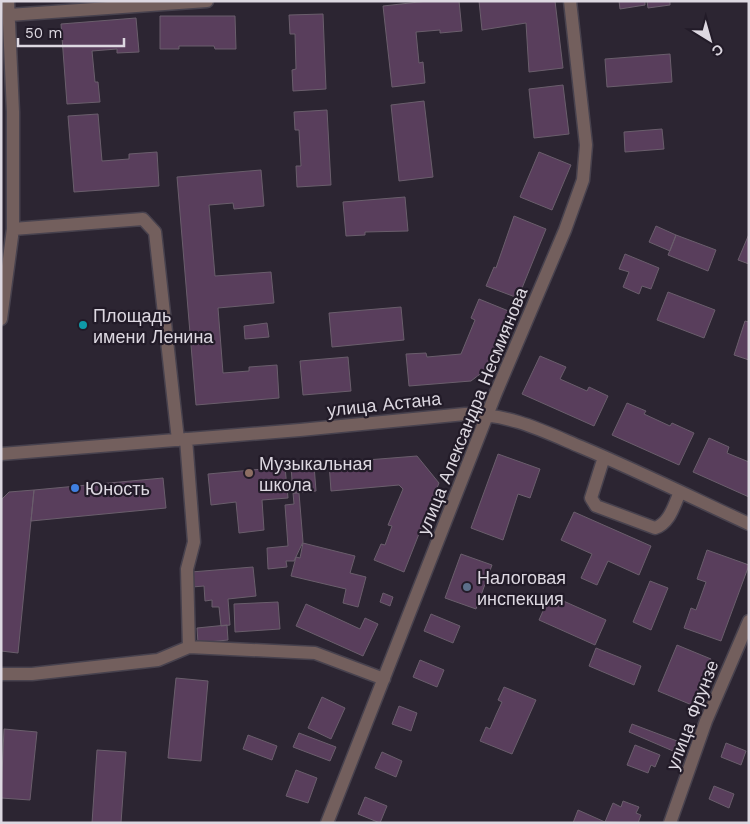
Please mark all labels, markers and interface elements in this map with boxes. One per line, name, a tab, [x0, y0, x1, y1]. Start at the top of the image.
scale bar	[18, 15, 124, 47]
north arrow	[685, 15, 735, 65]
text: 50 m	[25, 24, 62, 42]
text: С	[709, 41, 727, 60]
street label: улица Александра Несмиянова	[413, 283, 532, 538]
place label: Площадь имени Ленина	[93, 305, 214, 347]
marker: Площадь имени Ленина	[77, 319, 89, 331]
street label: улица Астана	[326, 387, 443, 420]
place label: Музыкальная школа	[259, 453, 372, 495]
marker: Музыкальная школа	[243, 467, 255, 479]
place label: Юность	[85, 478, 150, 499]
marker: Юность	[69, 482, 81, 494]
place label: Налоговая инспекция	[477, 567, 566, 609]
marker: Налоговая инспекция	[461, 581, 473, 593]
street label: улица Фрунзе	[661, 657, 723, 773]

